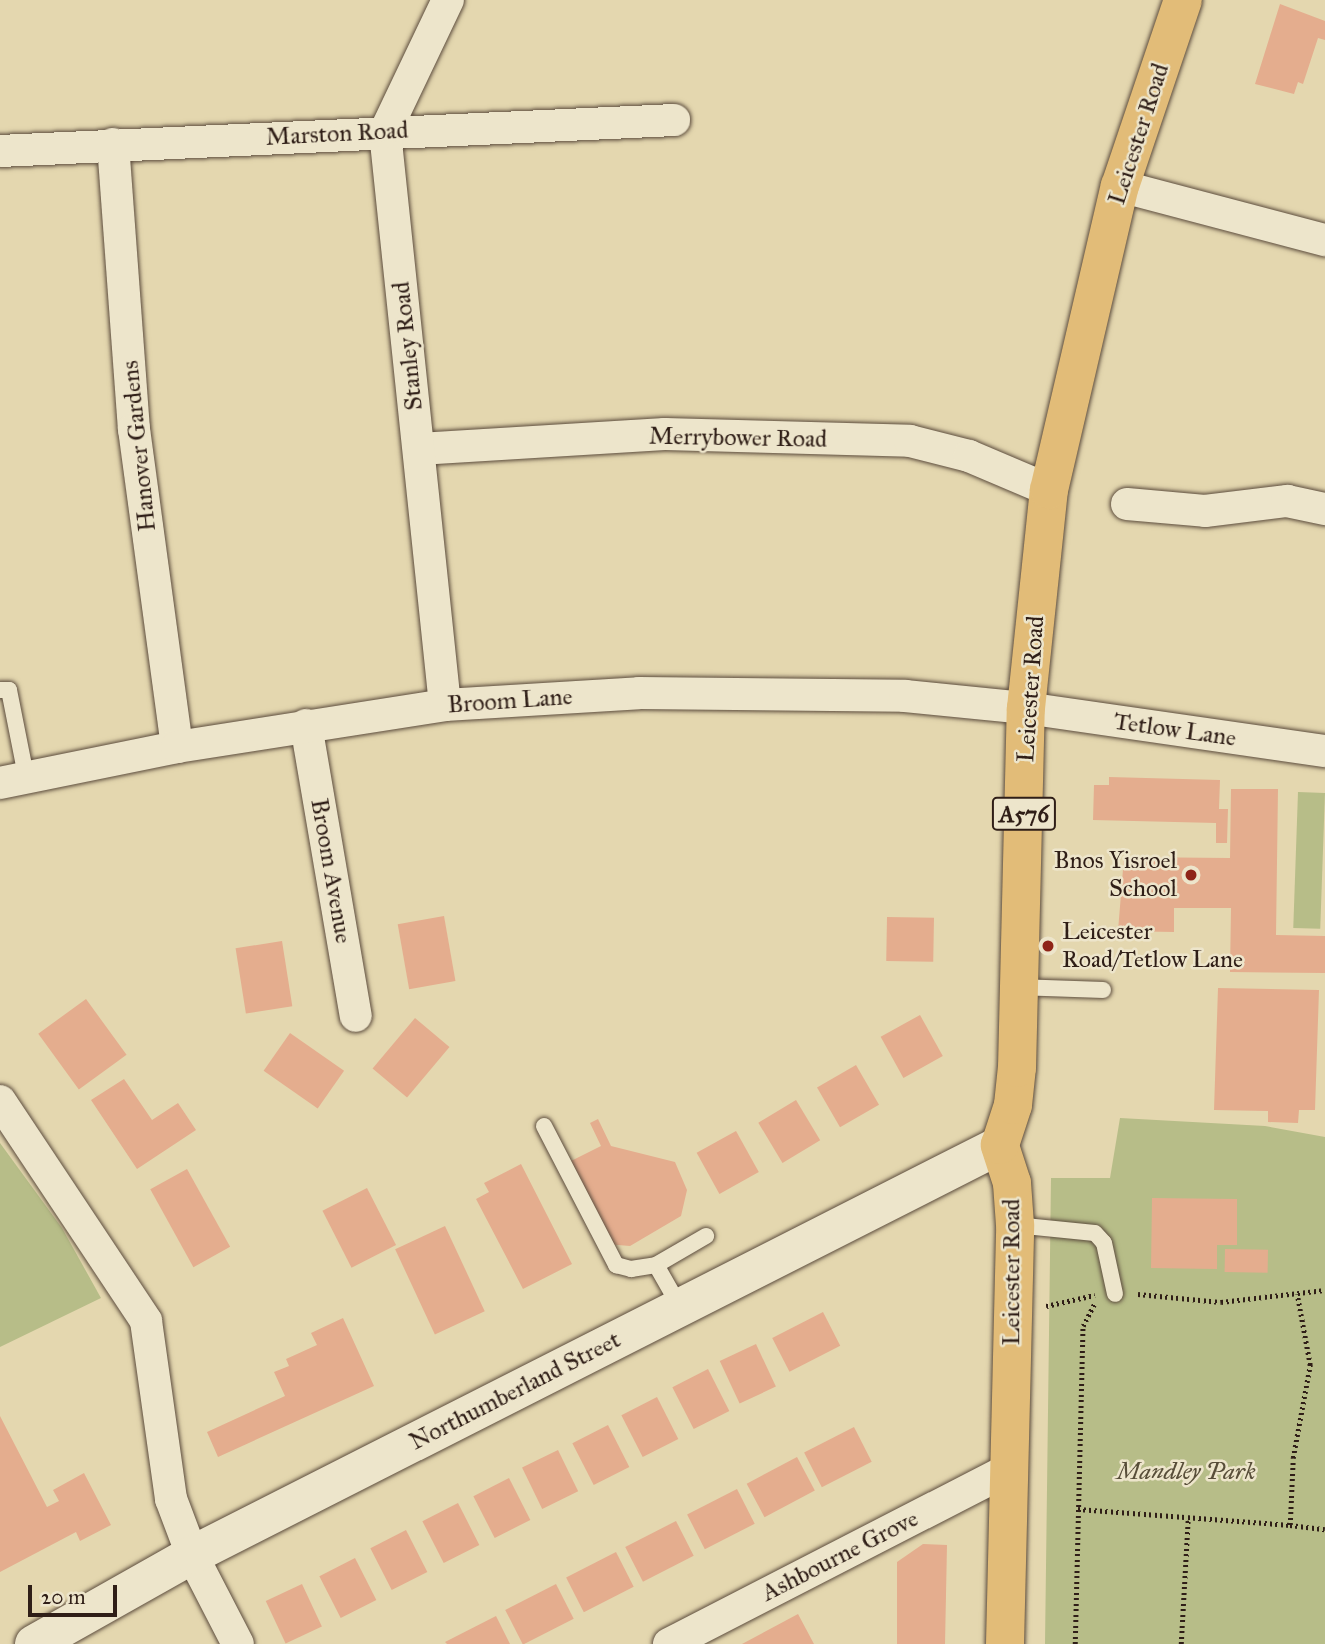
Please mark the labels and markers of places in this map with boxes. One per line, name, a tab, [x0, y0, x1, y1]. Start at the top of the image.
place label: Bnos Yisroel School	[1054, 847, 1177, 903]
marker: Bnos Yisroel School	[1183, 867, 1199, 883]
place label: Leicester Road/Tetlow Lane	[1062, 918, 1243, 974]
marker: Leicester Road/Tetlow Lane	[1040, 938, 1056, 954]

